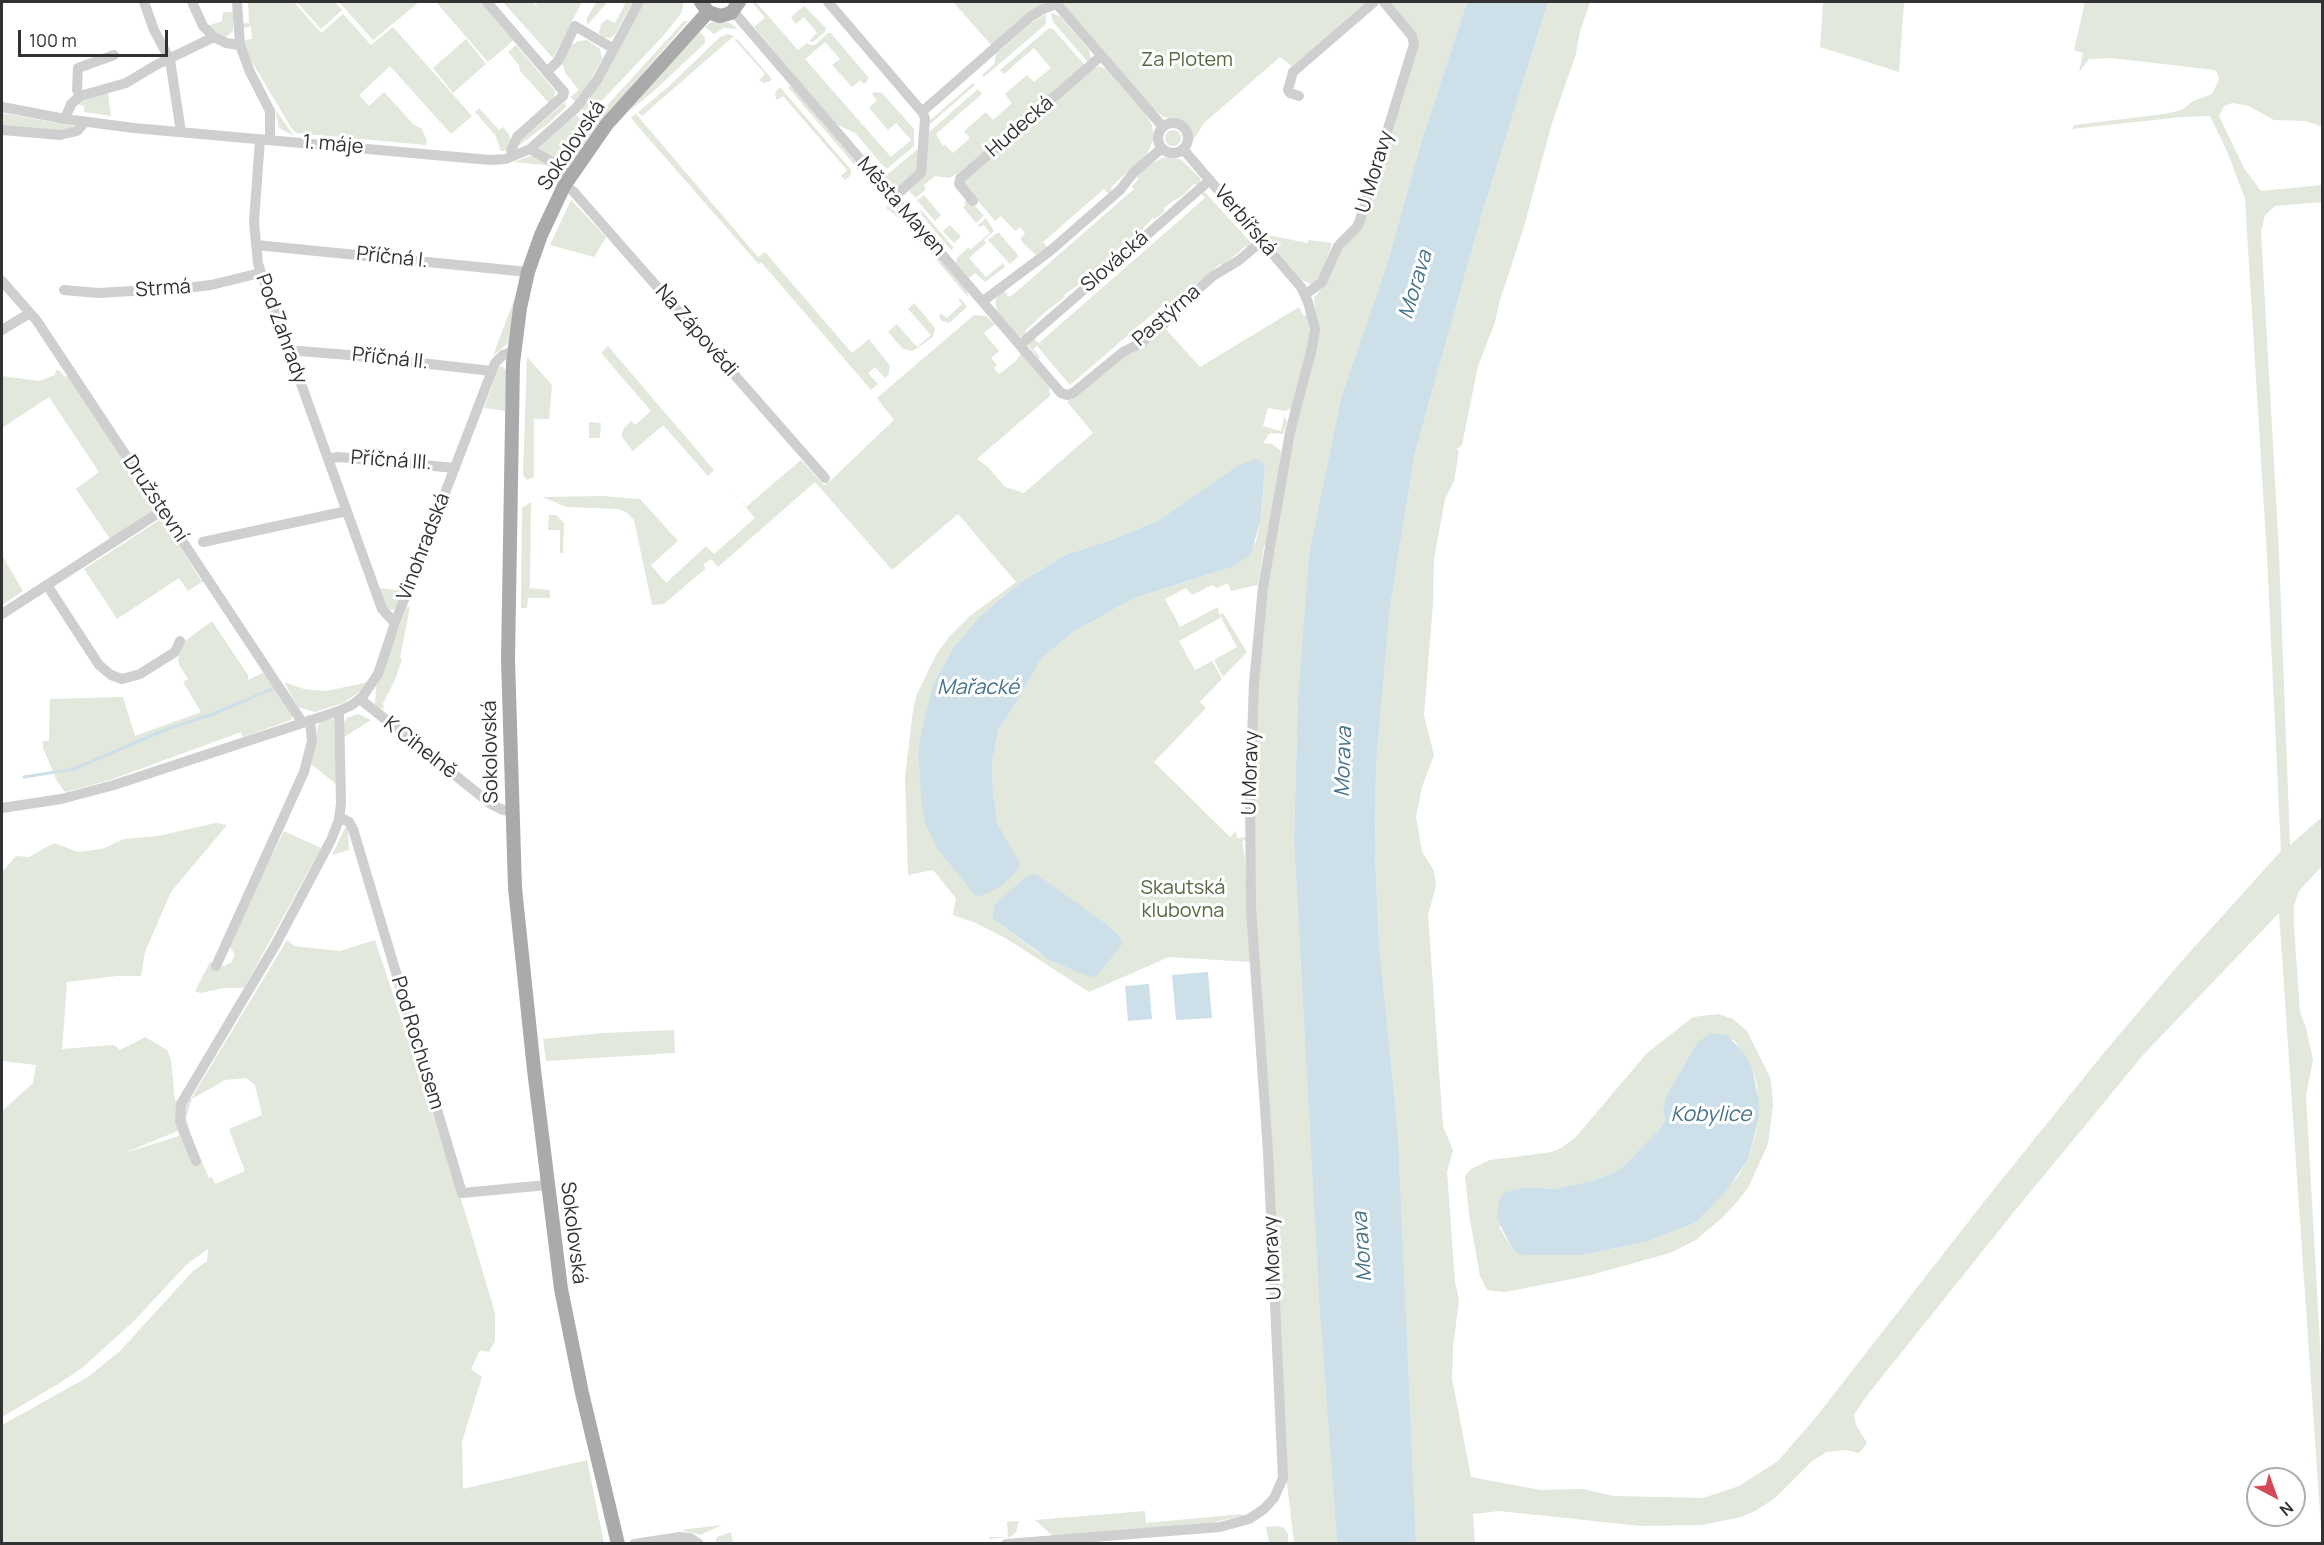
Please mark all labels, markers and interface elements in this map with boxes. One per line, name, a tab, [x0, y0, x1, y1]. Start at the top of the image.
scale bar	[21, 18, 171, 56]
text: 100 m	[29, 28, 77, 52]
park label: Za Plotem	[1141, 48, 1233, 72]
street label: Hudecká	[981, 91, 1059, 163]
street label: Sokolovská	[533, 97, 611, 195]
street label: U Moravy	[1351, 128, 1399, 216]
street label: 1. máje	[302, 130, 364, 160]
street label: Města Mayen	[852, 153, 950, 261]
street label: Verbířská	[1209, 181, 1281, 261]
street label: Slovácká	[1076, 226, 1154, 298]
street label: Příčná I.	[355, 242, 429, 274]
water label: Morava	[1394, 248, 1438, 322]
street label: Pod Zahrady	[250, 271, 312, 387]
street label: Strmá	[134, 275, 192, 303]
street label: Na Zápovědi	[650, 280, 742, 382]
street label: Pastýrna	[1128, 280, 1206, 352]
street label: Příčná II.	[351, 343, 429, 375]
street label: Příčná III.	[350, 446, 432, 476]
street label: Družstevní	[117, 451, 193, 547]
street label: Vinohradská	[393, 490, 455, 604]
water label: Mařacké	[937, 675, 1019, 701]
street label: Sokolovská	[478, 700, 504, 804]
street label: K Cihelně	[378, 712, 462, 784]
water label: Morava	[1330, 726, 1358, 798]
street label: U Moravy	[1238, 730, 1264, 816]
park label: Skautská klubovna	[1141, 876, 1225, 923]
street label: Pod Rochusem	[385, 974, 449, 1112]
water label: Kobylice	[1671, 1102, 1751, 1128]
street label: Sokolovská	[555, 1180, 591, 1286]
water label: Morava	[1348, 1211, 1378, 1283]
street label: U Moravy	[1259, 1215, 1287, 1301]
north arrow	[2246, 1467, 2306, 1527]
text: N	[2275, 1497, 2298, 1521]

